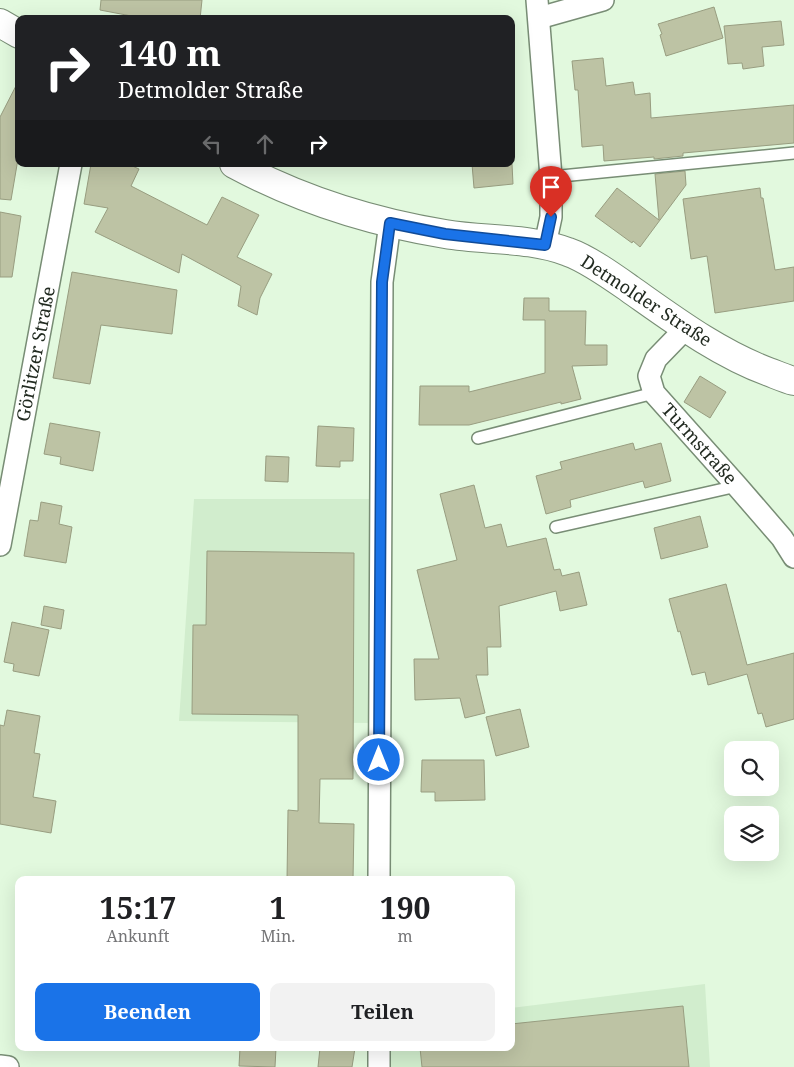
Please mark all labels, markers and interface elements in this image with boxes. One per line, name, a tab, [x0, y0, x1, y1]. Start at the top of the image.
text: 140 m	[118, 29, 221, 76]
icon: right	[35, 35, 100, 100]
text: Detmolder Straße	[118, 74, 303, 104]
icon: left	[198, 130, 226, 158]
icon: ahead	[251, 130, 279, 158]
icon: right	[304, 130, 332, 158]
pin	[530, 166, 572, 217]
icon: arrive	[537, 173, 565, 201]
street label: Detmolder Straße	[576, 249, 717, 351]
street label: Görlitzer Straße	[10, 284, 60, 423]
street label: Turmstraße	[657, 397, 743, 489]
position arrow	[352, 733, 404, 785]
map controls	[724, 741, 779, 861]
button: search	[724, 741, 779, 796]
button: layers	[724, 806, 779, 861]
text: 15:17	[99, 887, 176, 928]
text: 1	[270, 887, 287, 928]
text: 190	[380, 887, 431, 928]
text: Ankunft	[106, 925, 169, 947]
text: Min.	[261, 925, 295, 947]
text: m	[398, 925, 413, 947]
button: Beenden	[35, 983, 260, 1041]
button: Teilen	[270, 983, 495, 1041]

